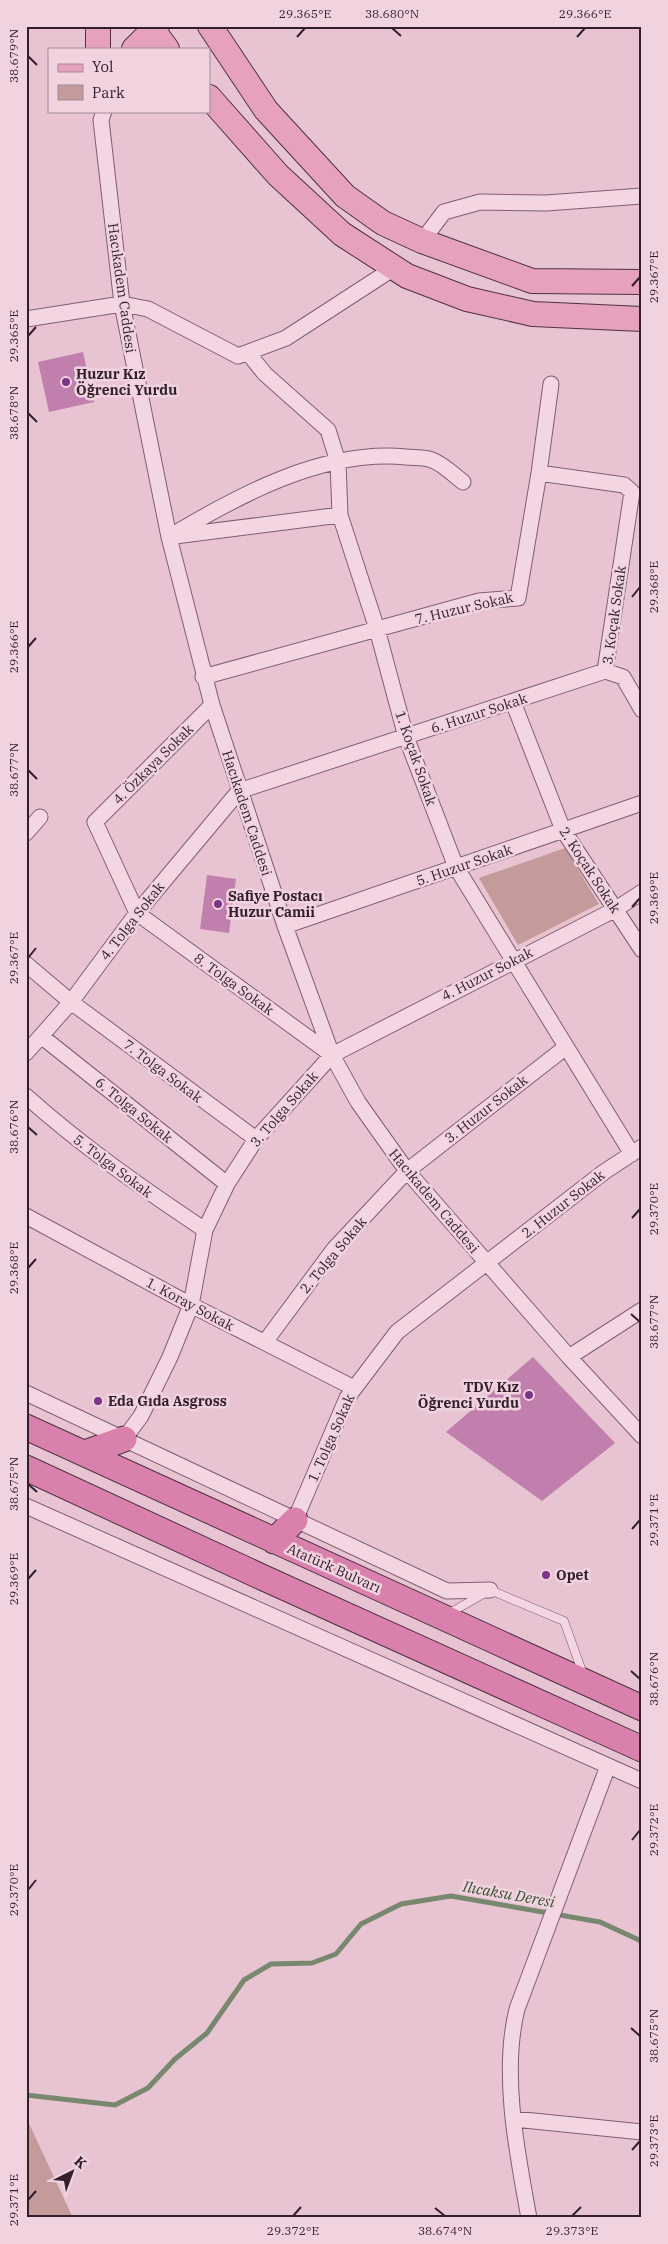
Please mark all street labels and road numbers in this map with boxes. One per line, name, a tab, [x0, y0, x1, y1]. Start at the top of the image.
street label: Hacıkadem Caddesi	[104, 222, 140, 354]
street label: 3. Koçak Sokak	[598, 564, 630, 665]
street label: 7. Huzur Sokak	[413, 588, 516, 628]
street label: 6. Huzur Sokak	[428, 689, 530, 737]
street label: 1. Koçak Sokak	[391, 708, 441, 809]
street label: 4. Özkaya Sokak	[109, 719, 198, 808]
street label: Hacıkadem Caddesi	[218, 748, 276, 878]
street label: 2. Koçak Sokak	[555, 823, 625, 917]
street label: 5. Huzur Sokak	[414, 840, 515, 890]
street label: 4. Tolga Sokak	[96, 878, 169, 964]
street label: 4. Huzur Sokak	[438, 943, 537, 1005]
street label: 8. Tolga Sokak	[190, 949, 278, 1020]
street label: 7. Tolga Sokak	[120, 1035, 207, 1107]
street label: 3. Tolga Sokak	[246, 1067, 322, 1151]
street label: 3. Huzur Sokak	[441, 1070, 532, 1147]
street label: 6. Tolga Sokak	[92, 1073, 177, 1147]
street label: 5. Tolga Sokak	[70, 1130, 157, 1202]
street label: Hacıkadem Caddesi	[385, 1145, 483, 1257]
street label: 2. Huzur Sokak	[518, 1165, 609, 1242]
street label: 2. Tolga Sokak	[296, 1212, 371, 1297]
street label: 1. Koray Sokak	[143, 1273, 238, 1335]
street label: 1. Tolga Sokak	[304, 1390, 359, 1485]
street label: Atatürk Bulvarı	[284, 1539, 384, 1597]

